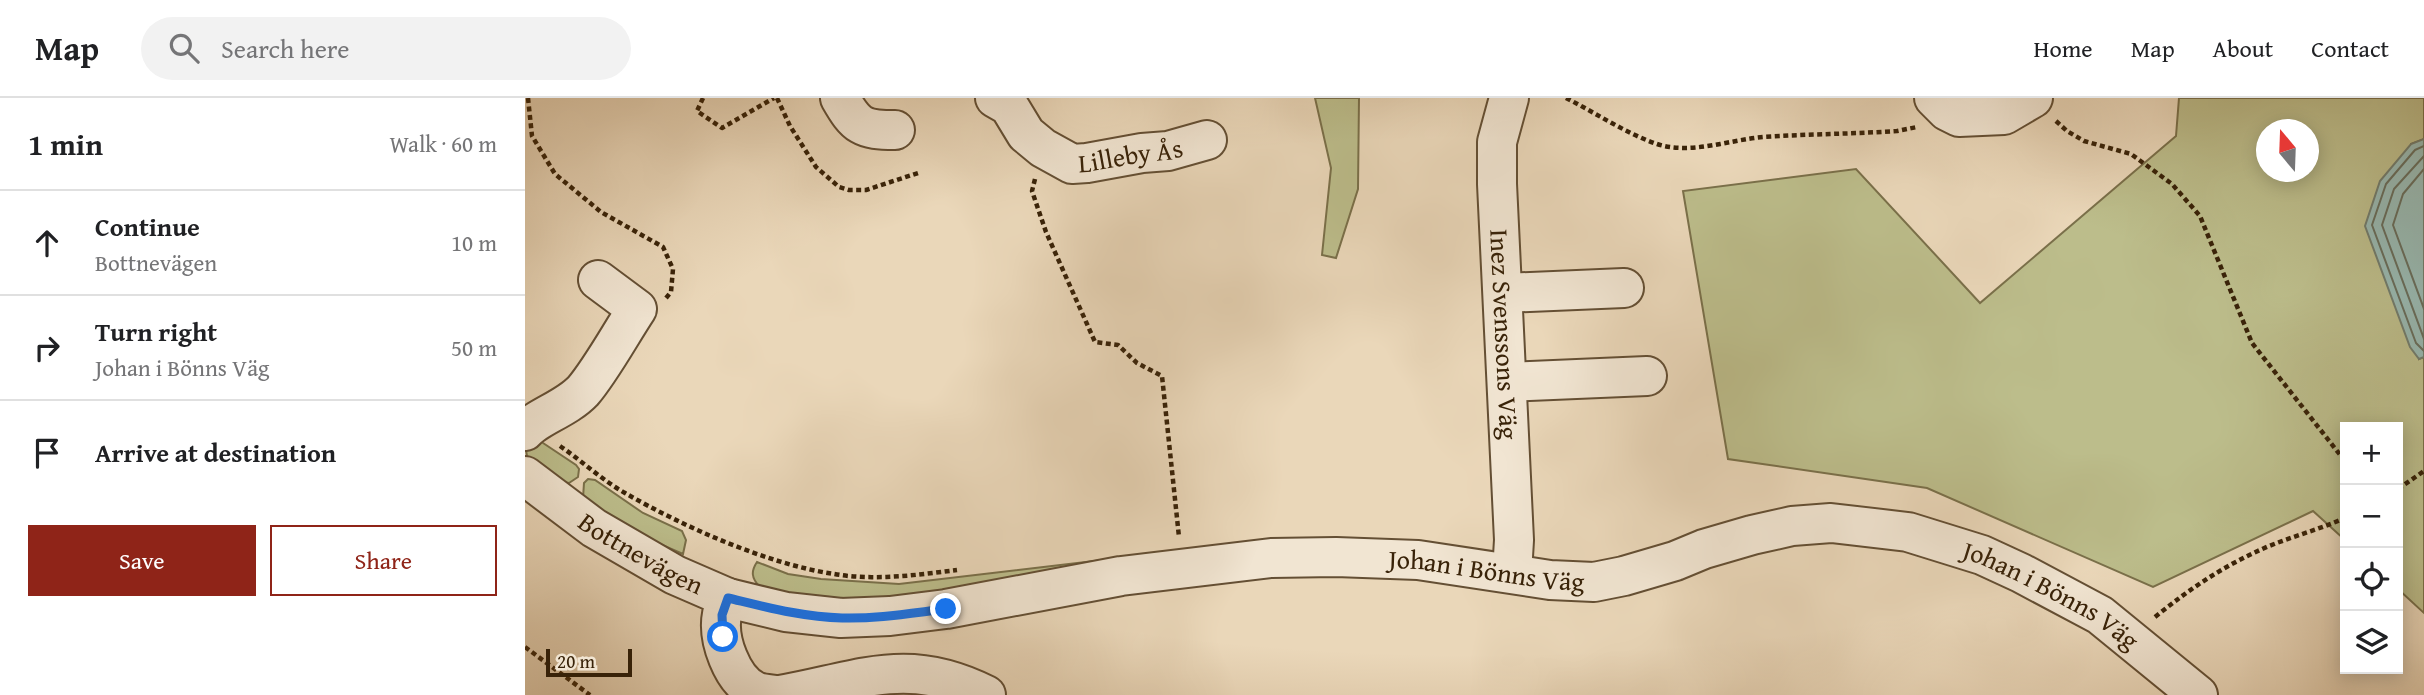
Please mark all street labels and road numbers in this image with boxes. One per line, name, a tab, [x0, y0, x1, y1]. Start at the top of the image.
street label: Lilleby Ås	[1077, 128, 1187, 183]
street label: Inez Svenssons Väg	[1480, 228, 1529, 440]
street label: Bottnevägen	[570, 503, 710, 604]
street label: Johan i Bönns Väg	[1955, 529, 2148, 659]
street label: Johan i Bönns Väg	[1385, 539, 1585, 601]

